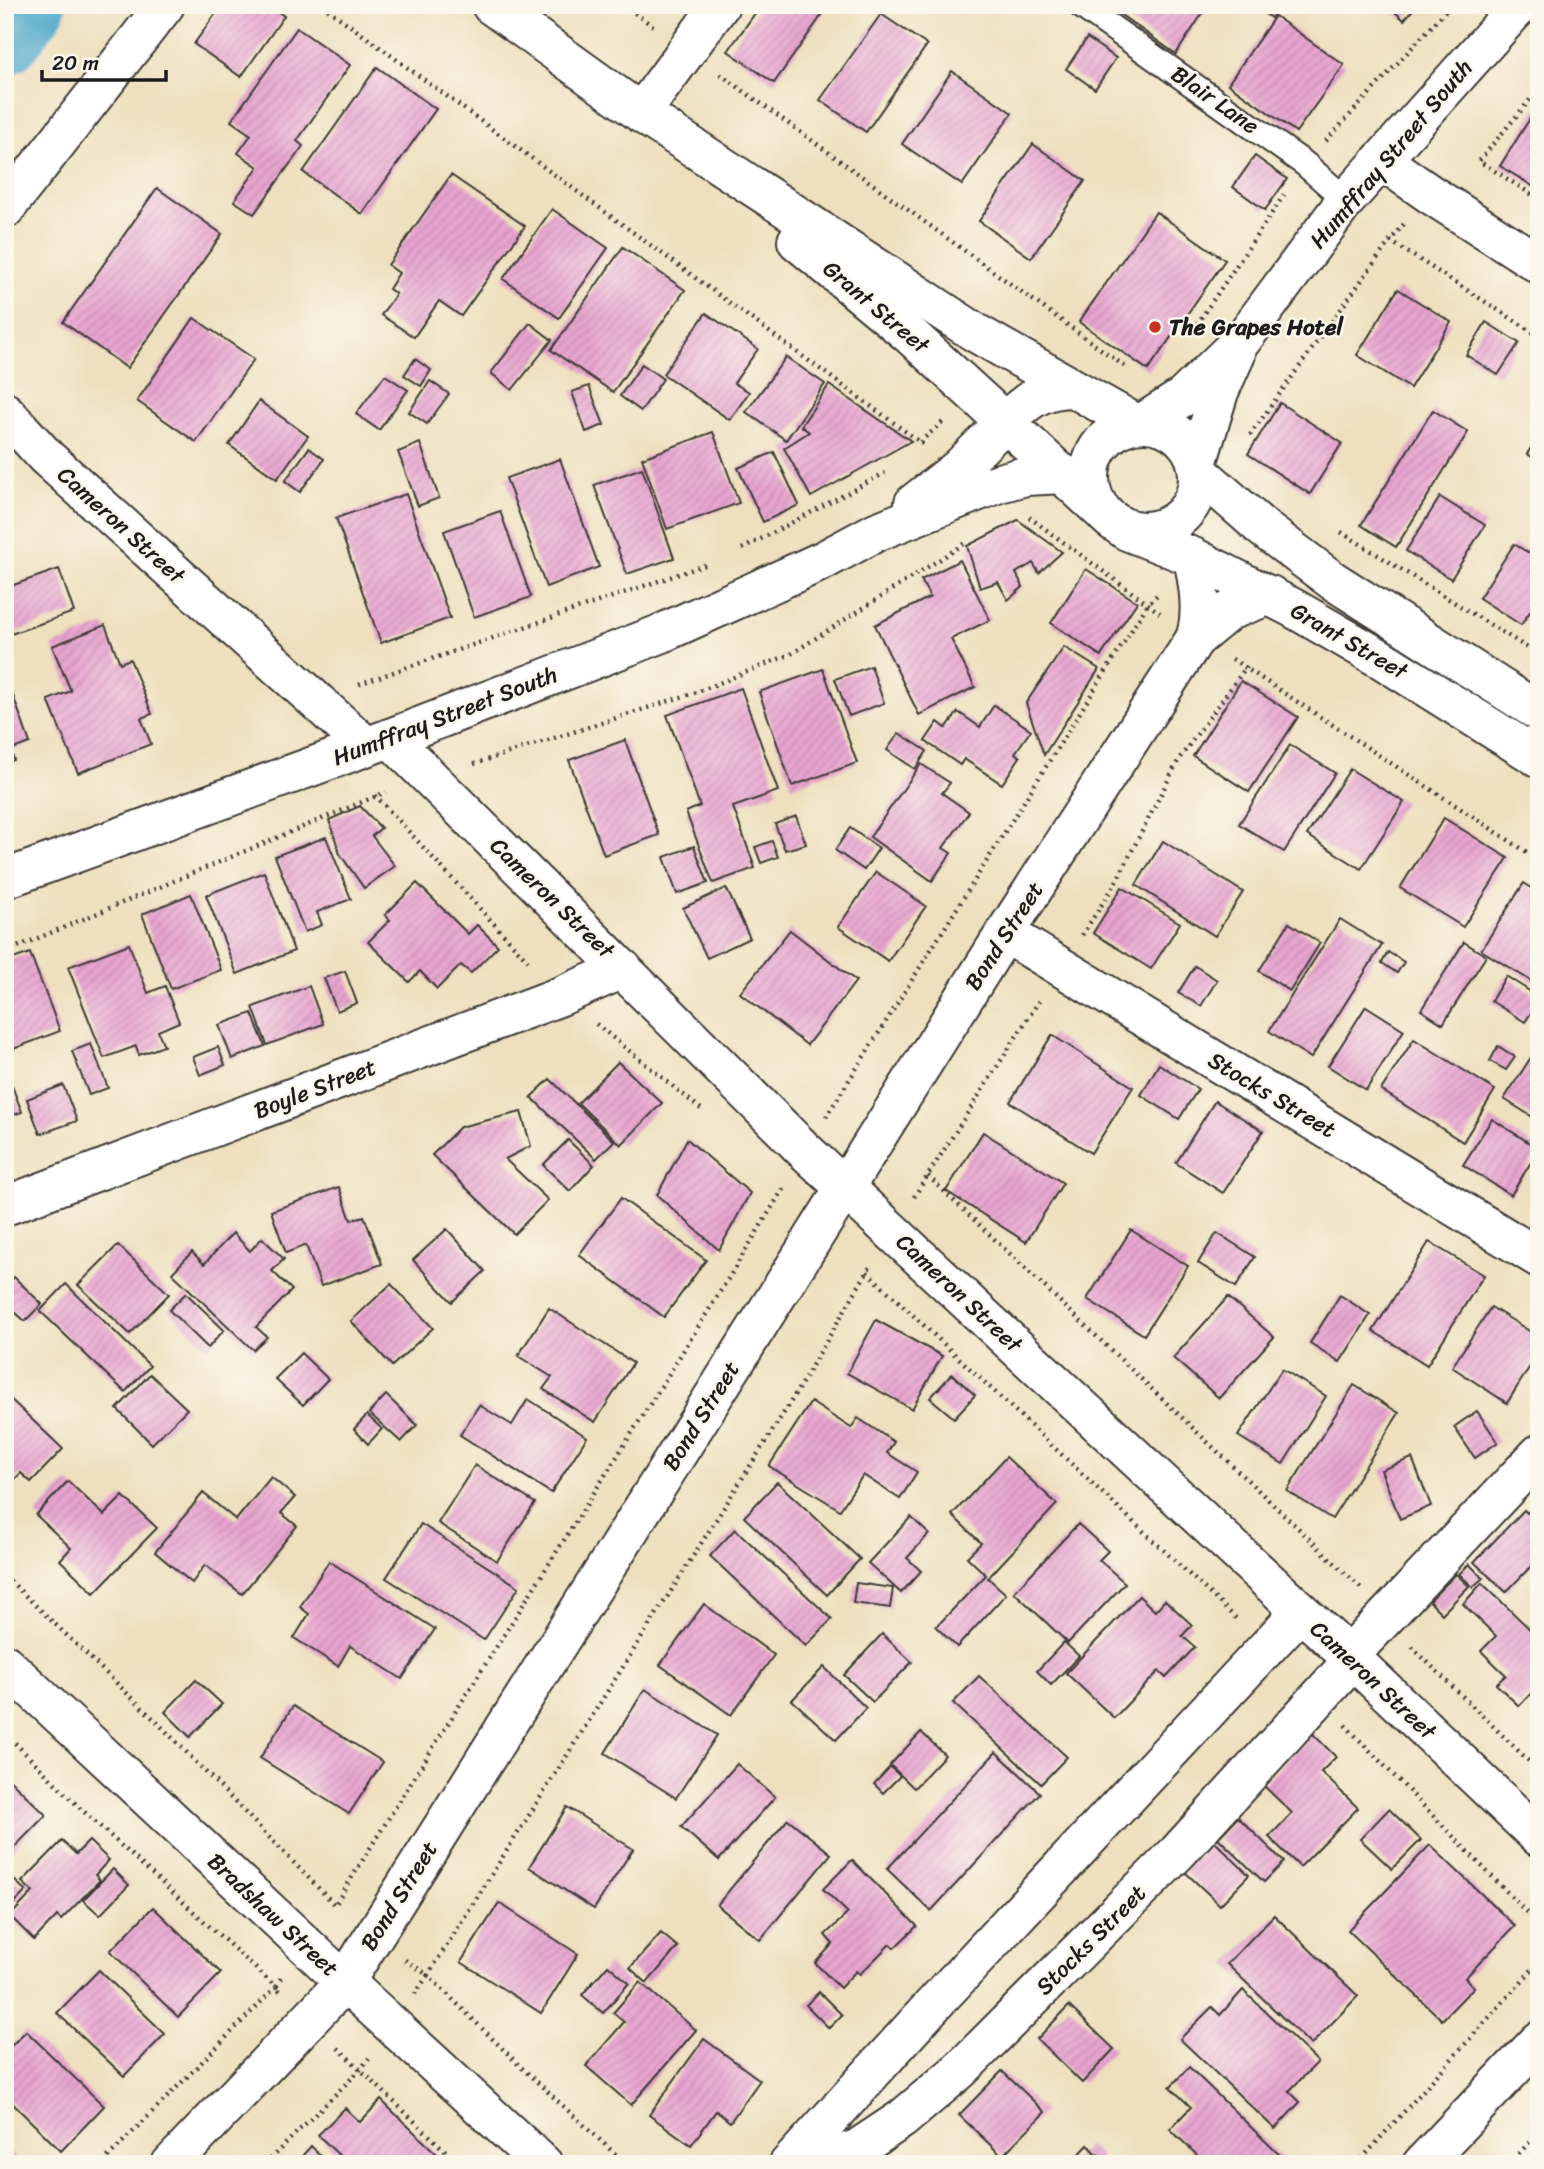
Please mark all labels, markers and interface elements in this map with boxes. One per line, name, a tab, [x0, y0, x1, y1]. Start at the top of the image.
scale bar	[42, 38, 166, 82]
text: 20 m	[52, 44, 99, 82]
street label: Humffray Street South	[1299, 50, 1483, 258]
street label: Blair Lane	[1162, 54, 1268, 146]
street label: Grant Street	[813, 250, 940, 366]
place label: The Grapes Hotel	[1169, 307, 1345, 348]
marker: The Grapes Hotel	[1147, 319, 1163, 335]
street label: Cameron Street	[47, 456, 196, 595]
street label: Grant Street	[1283, 591, 1417, 692]
street label: Humffray Street South	[327, 654, 563, 778]
street label: Cameron Street	[480, 827, 626, 970]
street label: Bond Street	[953, 873, 1055, 999]
street label: Stocks Street	[1200, 1040, 1344, 1150]
street label: Boyle Street	[248, 1047, 382, 1131]
street label: Cameron Street	[886, 1223, 1033, 1364]
street label: Bond Street	[651, 1353, 751, 1479]
street label: Cameron Street	[1300, 1610, 1447, 1751]
street label: Bond Street	[349, 1833, 449, 1959]
street label: Bradshaw Street	[197, 1843, 349, 1987]
street label: Stocks Street	[1026, 1875, 1156, 2005]

